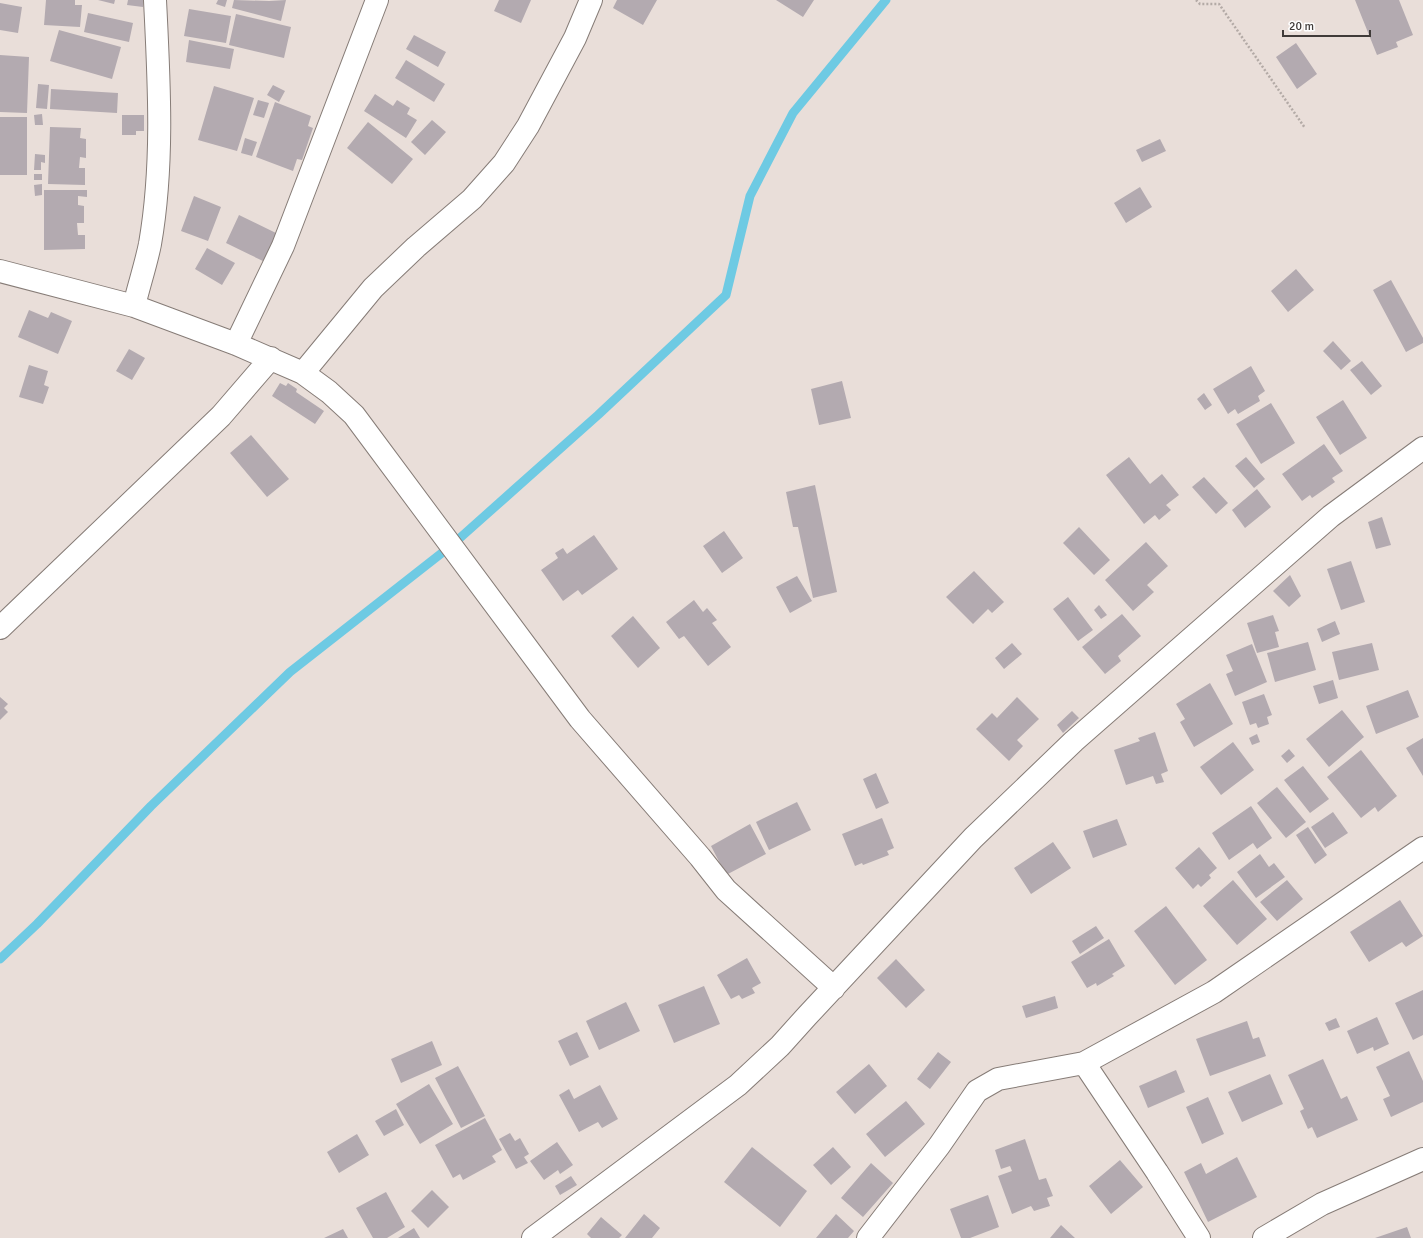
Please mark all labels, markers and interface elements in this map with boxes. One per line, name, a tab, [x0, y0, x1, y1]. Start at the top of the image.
scale bar	[1283, 12, 1370, 38]
text: 20 m	[1289, 19, 1314, 34]

